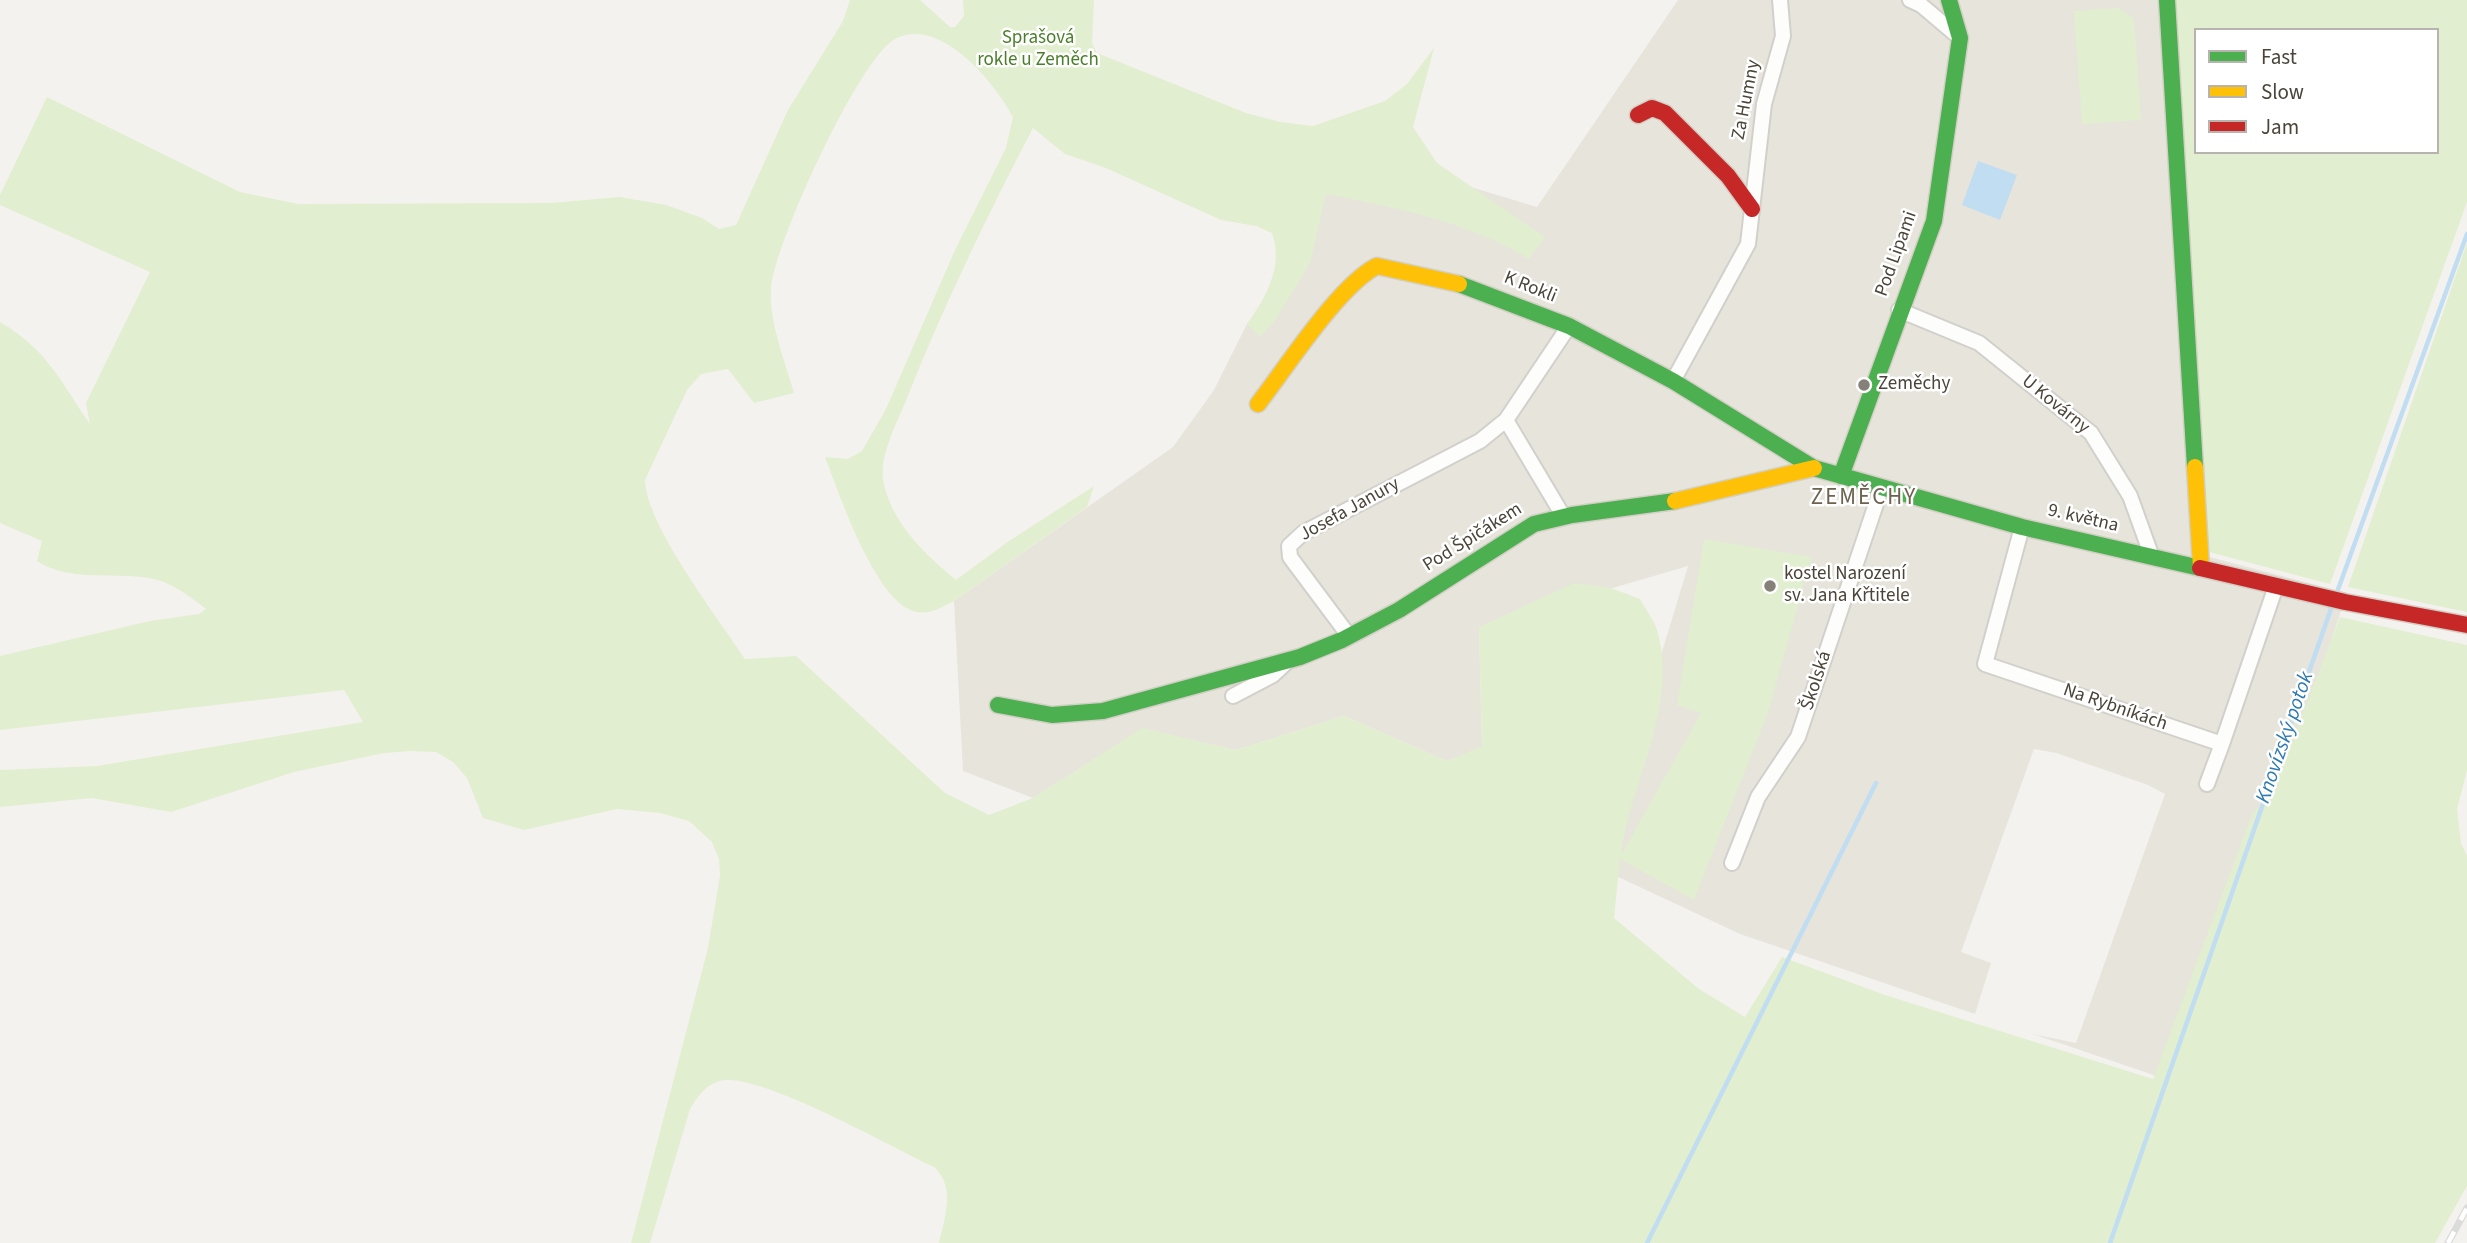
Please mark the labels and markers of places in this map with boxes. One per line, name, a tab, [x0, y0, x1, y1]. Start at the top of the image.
place label: Zeměchy	[1878, 374, 1950, 396]
marker: Zeměchy	[1856, 377, 1872, 393]
place label: kostel Narození sv. Jana Křtitele	[1784, 564, 1910, 608]
marker: kostel Narození sv. Jana Křtitele	[1762, 578, 1778, 594]

